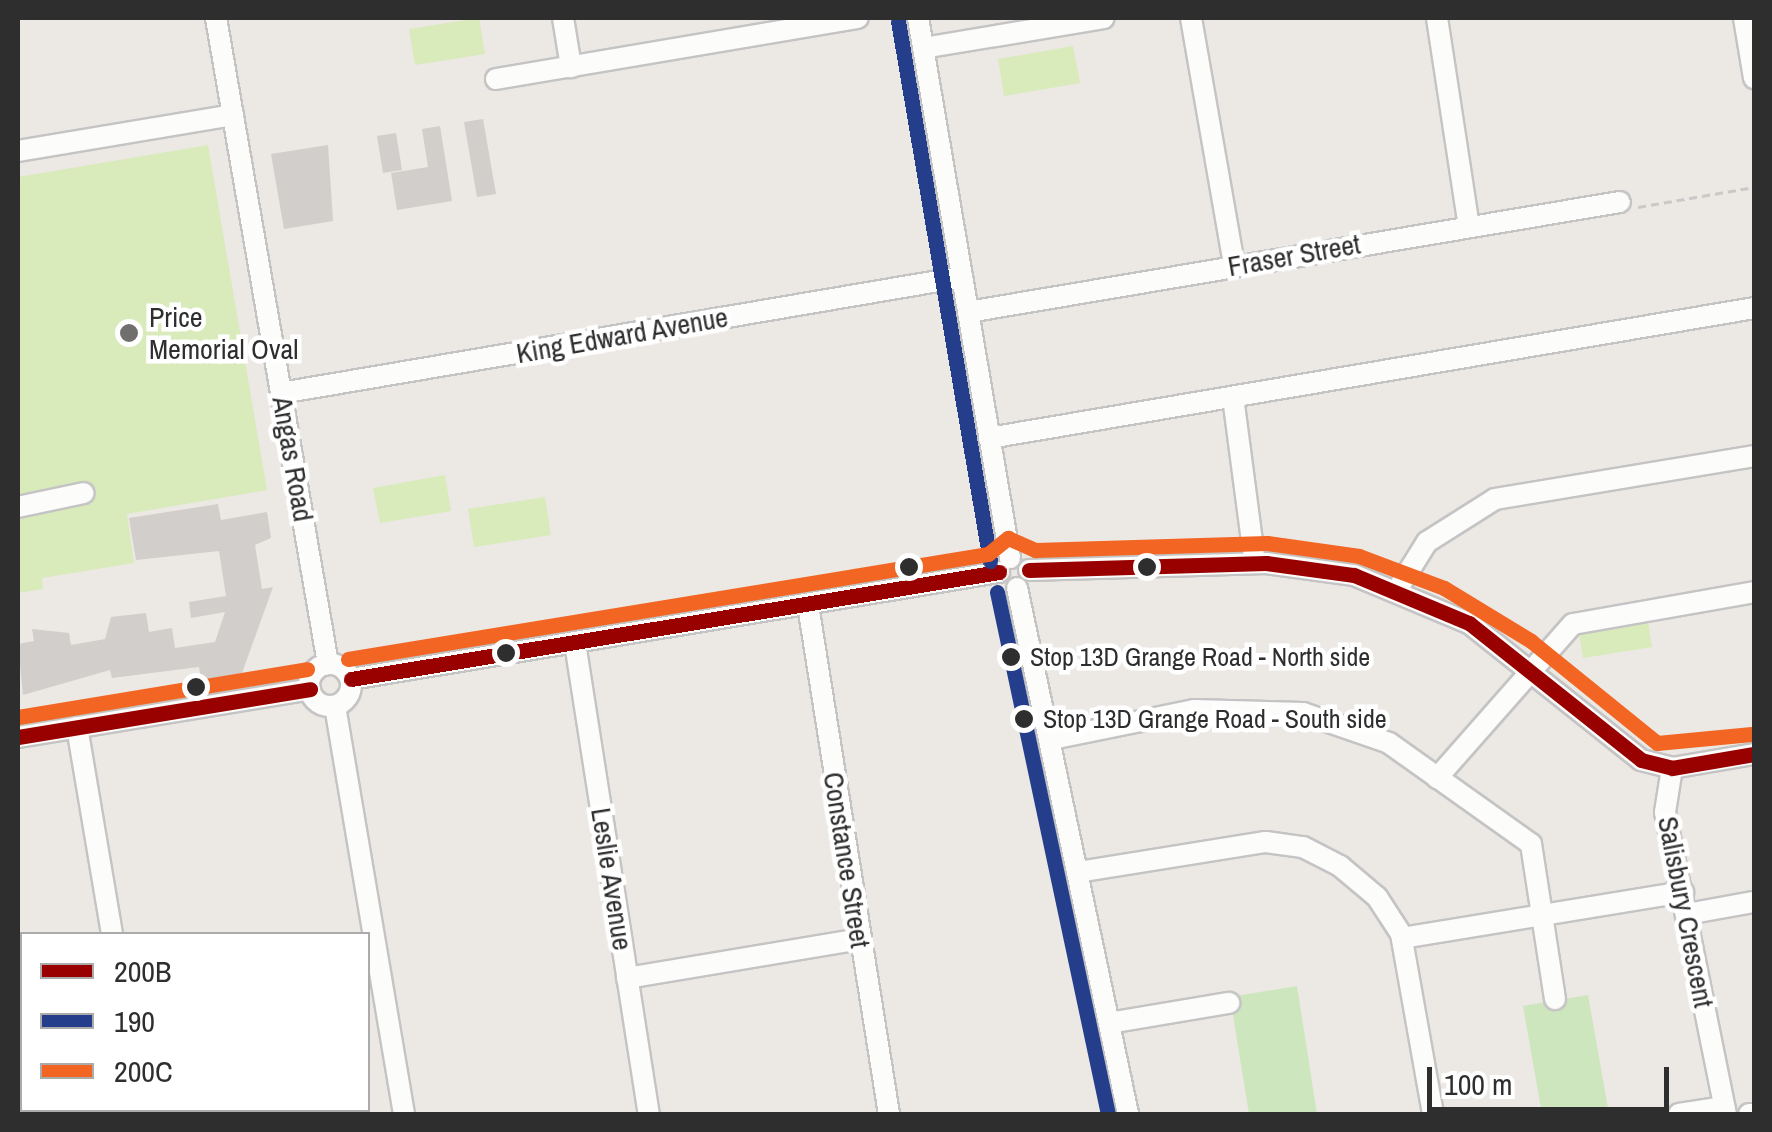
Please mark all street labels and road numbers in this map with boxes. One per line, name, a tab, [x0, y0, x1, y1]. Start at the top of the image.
street label: Fraser Street	[1225, 227, 1363, 283]
street label: King Edward Avenue	[513, 300, 731, 370]
street label: Angas Road	[265, 394, 321, 524]
street label: Constance Street	[817, 770, 877, 950]
street label: Leslie Avenue	[584, 805, 640, 953]
street label: Salisbury Crescent	[1651, 814, 1721, 1010]

